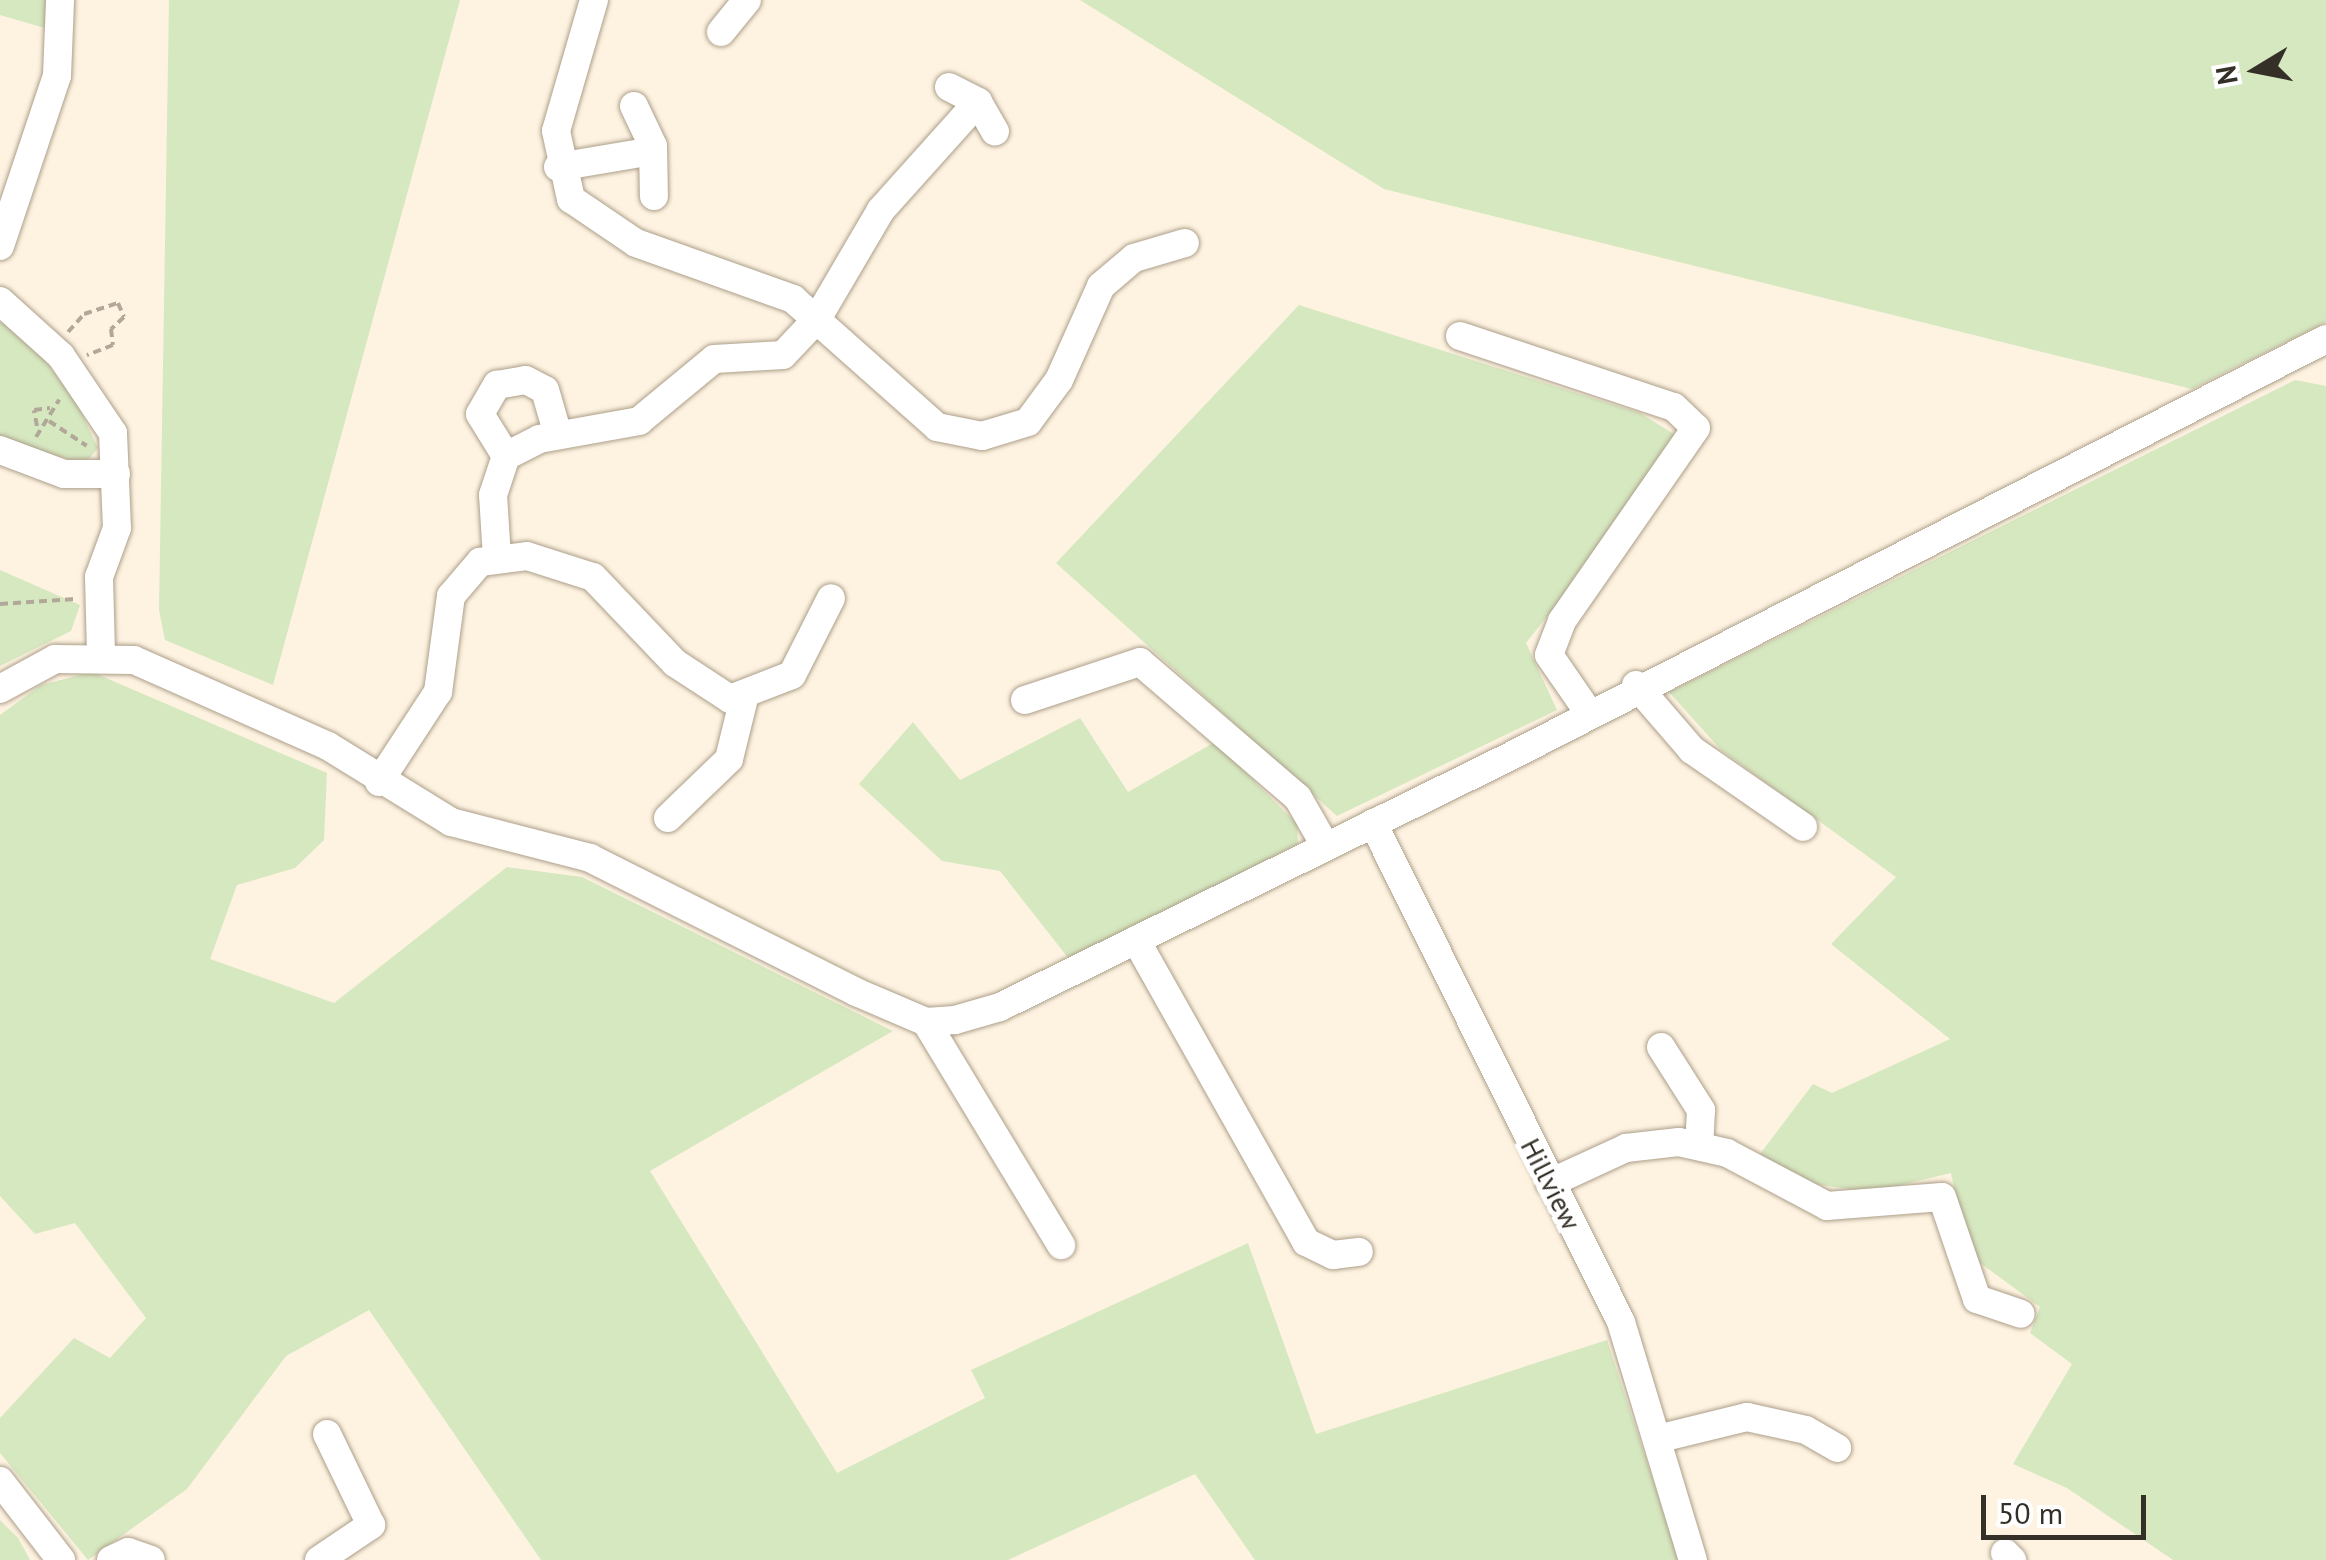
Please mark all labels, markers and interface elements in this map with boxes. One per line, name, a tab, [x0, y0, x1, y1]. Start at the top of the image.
north arrow	[2206, 20, 2306, 120]
text: N	[2206, 63, 2246, 88]
street label: Hillview	[1514, 1133, 1588, 1235]
scale bar	[1986, 1475, 2151, 1537]
text: 50 m	[1998, 1493, 2063, 1532]

